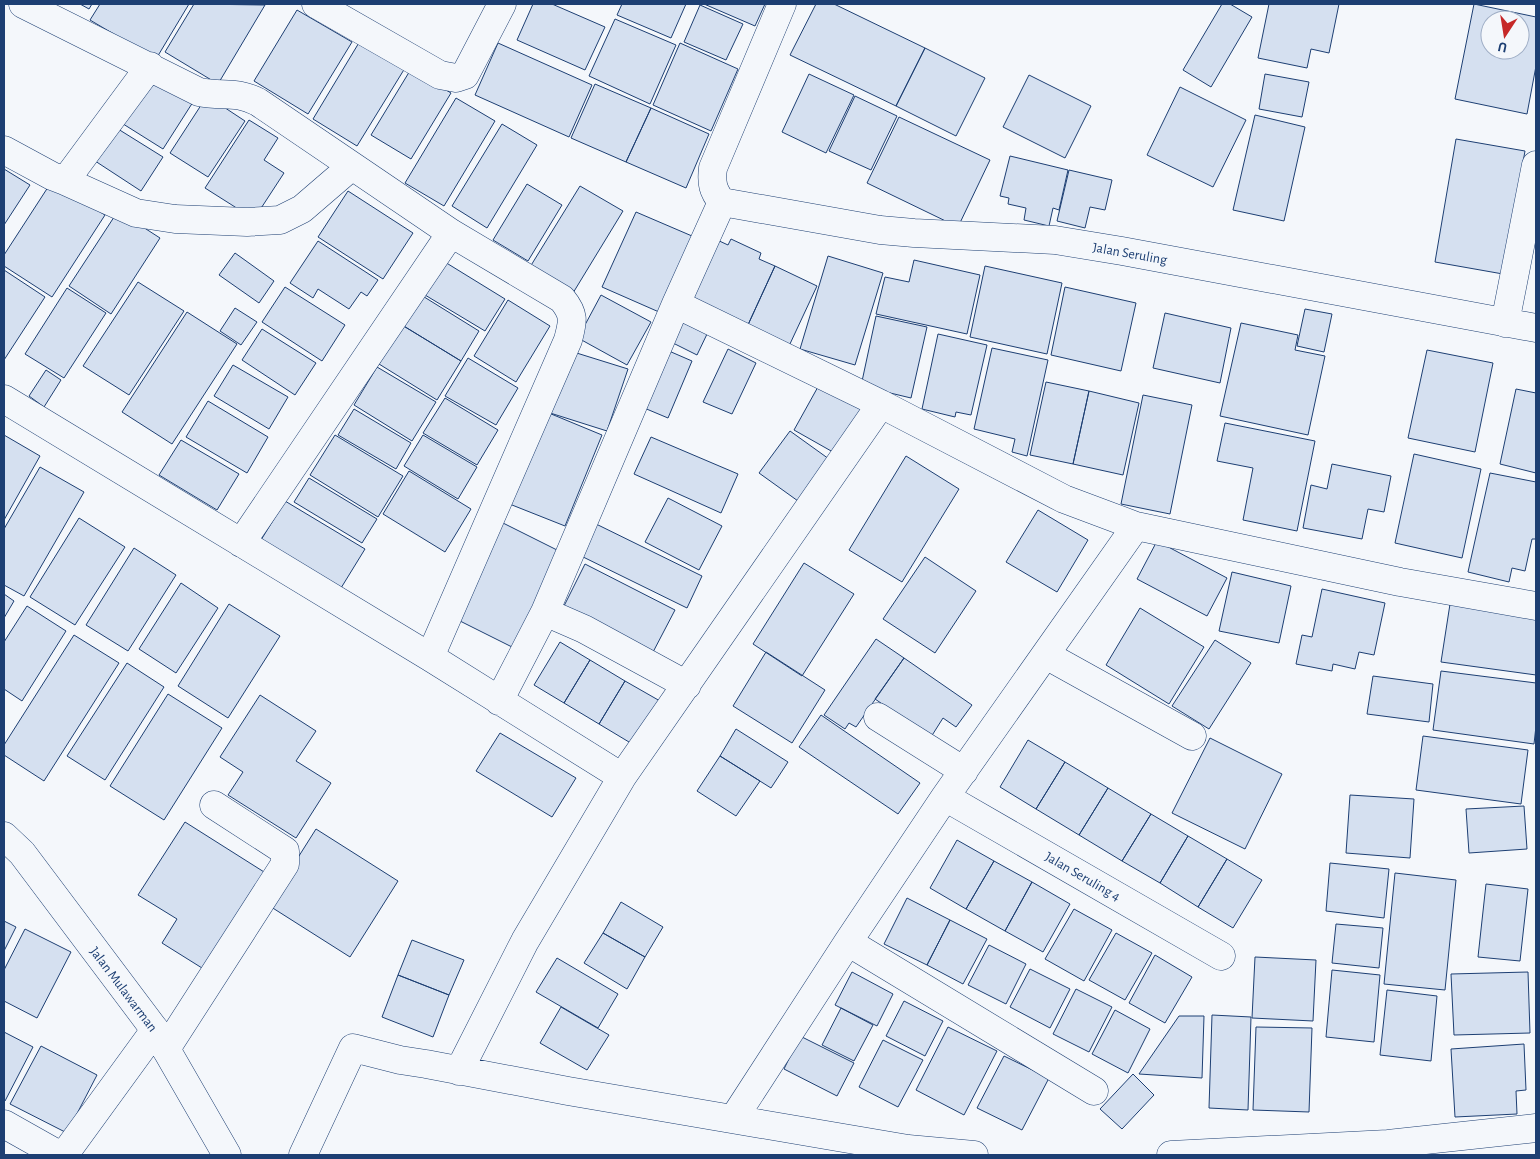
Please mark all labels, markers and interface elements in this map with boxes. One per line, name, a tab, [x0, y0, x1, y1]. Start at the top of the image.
north arrow	[1480, 10, 1530, 60]
text: U	[1497, 39, 1508, 55]
street label: Jalan Seruling	[1092, 241, 1168, 267]
street label: Jalan Seruling 4	[1043, 850, 1123, 904]
street label: Jalan Mulawarman	[87, 945, 160, 1035]

